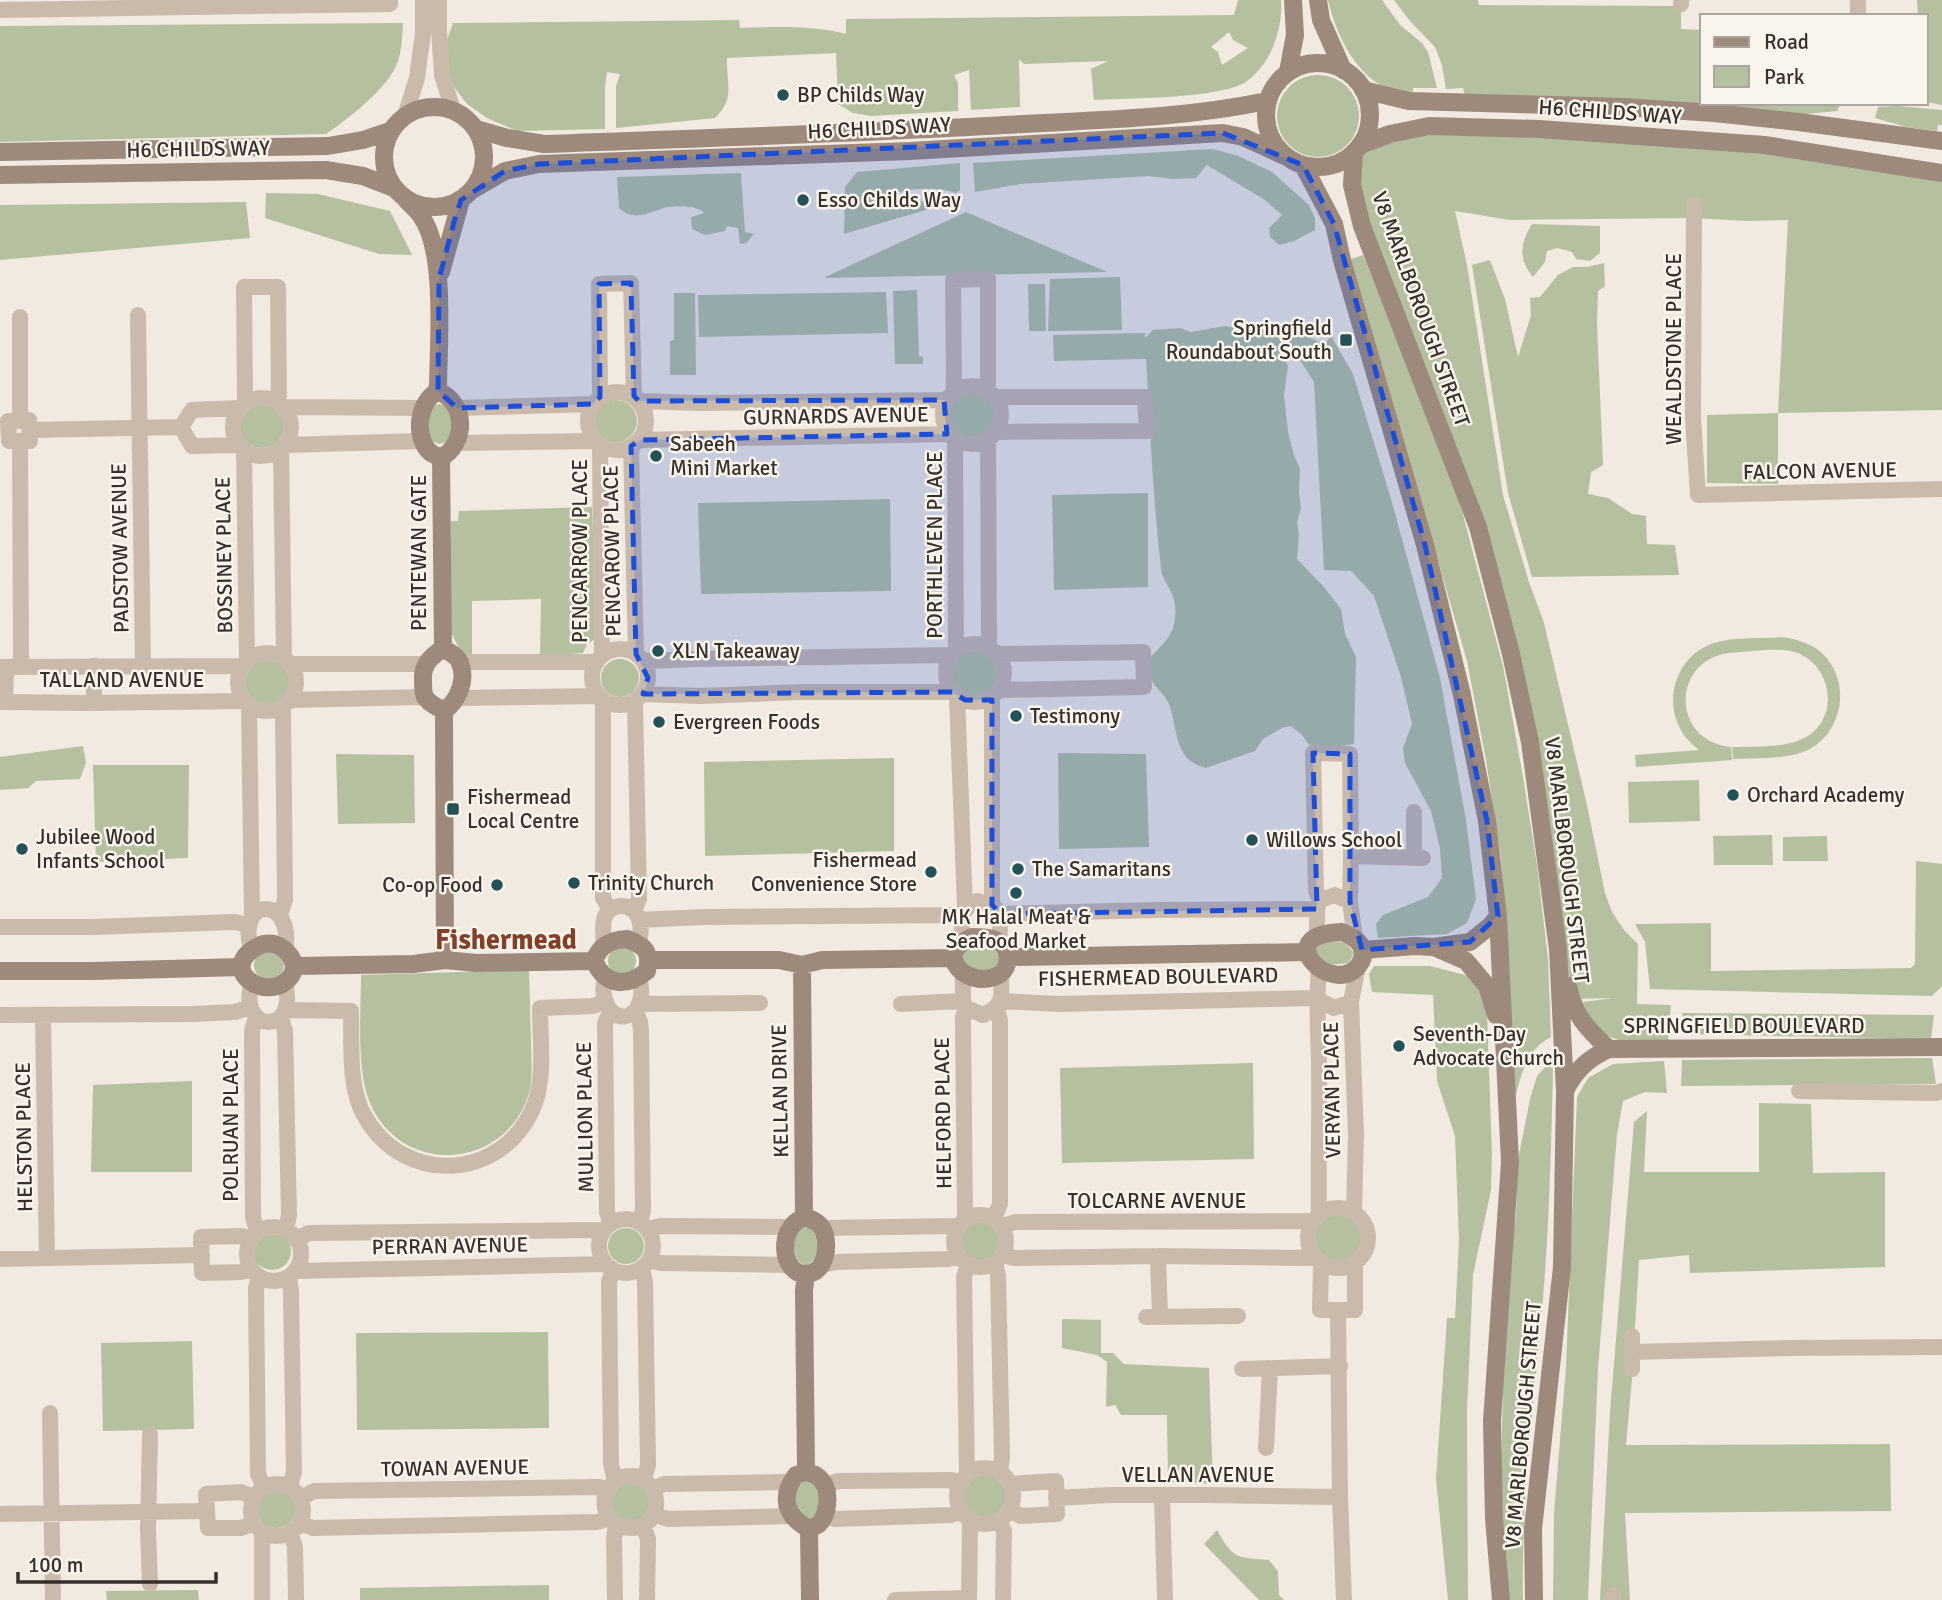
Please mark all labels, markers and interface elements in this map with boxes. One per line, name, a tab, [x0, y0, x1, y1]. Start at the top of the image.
legend	[1700, 14, 1928, 105]
text: Road	[1764, 29, 1809, 55]
text: Park	[1764, 64, 1805, 90]
place label: BP Childs Way	[797, 82, 924, 108]
marker: BP Childs Way	[775, 87, 791, 103]
street label: H6 CHILDS WAY	[1538, 94, 1683, 130]
street label: H6 CHILDS WAY	[807, 111, 952, 145]
street label: H6 CHILDS WAY	[126, 135, 270, 163]
place label: Esso Childs Way	[817, 187, 961, 213]
street label: V8 MARLBOROUGH STREET	[1366, 188, 1476, 431]
marker: Esso Childs Way	[795, 192, 811, 208]
street label: WEALDSTONE PLACE	[1661, 253, 1687, 445]
place label: Springfield Roundabout South	[1166, 315, 1332, 365]
marker: Springfield Roundabout South	[1338, 332, 1354, 348]
street label: GURNARDS AVENUE	[743, 401, 929, 431]
place label: Sabeeh Mini Market	[670, 431, 778, 481]
marker: Sabeeh Mini Market	[648, 448, 664, 464]
street label: PORTHLEVEN PLACE	[922, 451, 948, 639]
street label: FALCON AVENUE	[1743, 457, 1897, 485]
street label: PENCARROW PLACE	[567, 459, 593, 643]
street label: PADSTOW AVENUE	[106, 463, 134, 633]
street label: PENCAROW PLACE	[598, 465, 626, 637]
street label: PENTEWAN GATE	[406, 475, 432, 631]
street label: BOSSINEY PLACE	[210, 476, 238, 634]
place label: XLN Takeaway	[672, 638, 800, 664]
marker: XLN Takeaway	[650, 643, 666, 659]
street label: TALLAND AVENUE	[40, 667, 204, 693]
place label: Testimony	[1030, 703, 1120, 729]
marker: Testimony	[1008, 708, 1024, 724]
place label: Evergreen Foods	[673, 709, 820, 735]
marker: Evergreen Foods	[651, 714, 667, 730]
street label: V8 MARLBOROUGH STREET	[1539, 735, 1595, 985]
place label: Orchard Academy	[1747, 782, 1905, 808]
place label: Fishermead Local Centre	[467, 784, 579, 834]
marker: Orchard Academy	[1725, 787, 1741, 803]
marker: Fishermead Local Centre	[445, 801, 461, 817]
place label: Jubilee Wood Infants School	[36, 824, 165, 874]
place label: Willows School	[1266, 827, 1402, 853]
marker: Willows School	[1244, 832, 1260, 848]
marker: Jubilee Wood Infants School	[14, 841, 30, 857]
place label: Fishermead Convenience Store	[751, 847, 917, 897]
place label: The Samaritans	[1032, 856, 1171, 882]
marker: The Samaritans	[1010, 861, 1026, 877]
marker: Fishermead Convenience Store	[923, 864, 939, 880]
place label: Trinity Church	[588, 870, 714, 896]
place label: Co-op Food	[382, 872, 483, 898]
marker: Trinity Church	[566, 875, 582, 891]
marker: Co-op Food	[489, 877, 505, 893]
marker: MK Halal Meat & Seafood Market	[1008, 885, 1024, 901]
place label: MK Halal Meat & Seafood Market	[941, 904, 1091, 954]
district label: Fishermead	[435, 923, 577, 957]
street label: FISHERMEAD BOULEVARD	[1038, 962, 1278, 992]
street label: SPRINGFIELD BOULEVARD	[1623, 1013, 1865, 1039]
street label: VERYAN PLACE	[1318, 1021, 1346, 1159]
place label: Seventh-Day Advocate Church	[1413, 1021, 1564, 1071]
street label: KELLAN DRIVE	[766, 1024, 794, 1158]
street label: HELFORD PLACE	[929, 1037, 957, 1189]
marker: Seventh-Day Advocate Church	[1391, 1038, 1407, 1054]
street label: MULLION PLACE	[571, 1041, 599, 1193]
street label: POLRUAN PLACE	[218, 1048, 244, 1202]
street label: HELSTON PLACE	[10, 1062, 38, 1212]
street label: TOLCARNE AVENUE	[1068, 1188, 1246, 1214]
street label: PERRAN AVENUE	[371, 1232, 529, 1260]
street label: V8 MARLBOROUGH STREET	[1499, 1300, 1547, 1550]
street label: TOWAN AVENUE	[381, 1454, 529, 1482]
street label: VELLAN AVENUE	[1121, 1462, 1275, 1488]
scale bar	[18, 1540, 215, 1584]
text: 100 m	[28, 1552, 83, 1578]

